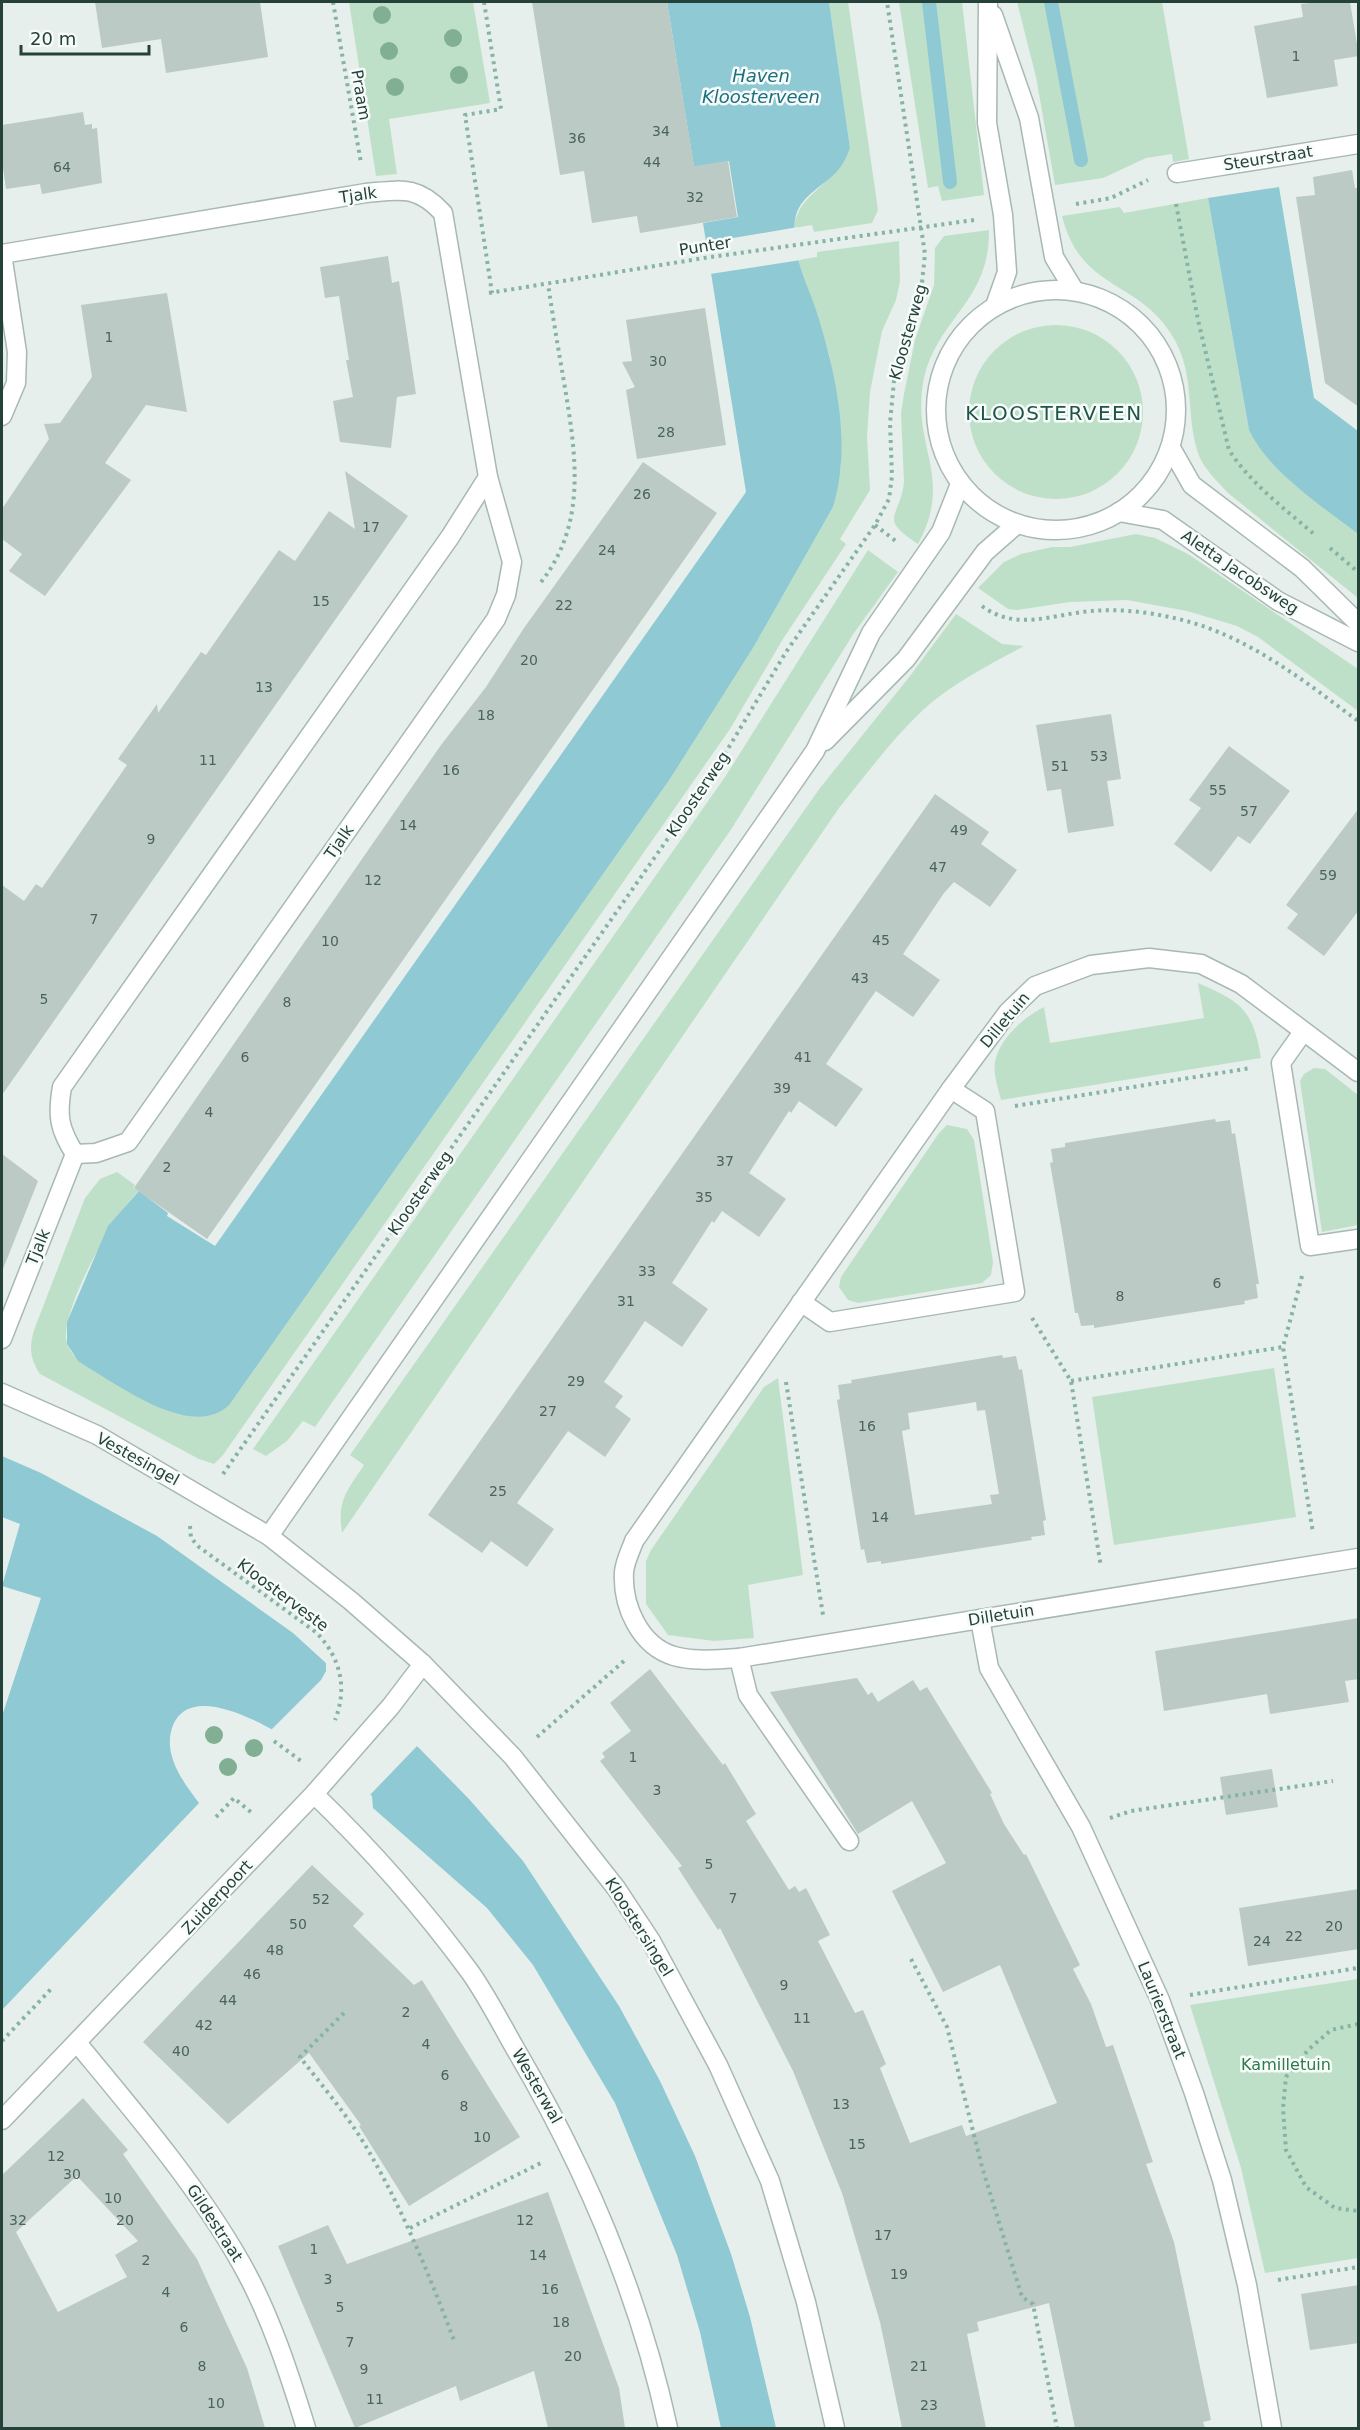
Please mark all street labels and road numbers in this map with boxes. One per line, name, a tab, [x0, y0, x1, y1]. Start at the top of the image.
street label: Praam	[347, 68, 375, 122]
street label: Steurstraat	[1222, 142, 1314, 174]
street label: Tjalk	[337, 183, 379, 207]
street label: Punter	[678, 232, 733, 259]
street label: Kloosterweg	[885, 282, 931, 382]
street label: Aletta Jacobsweg	[1178, 526, 1302, 618]
street label: Kloosterweg	[663, 748, 733, 840]
street label: Tjalk	[320, 820, 358, 864]
street label: Dilletuin	[976, 988, 1034, 1052]
street label: Kloosterweg	[384, 1147, 456, 1239]
street label: Tjalk	[22, 1225, 54, 1269]
street label: Vestesingel	[93, 1429, 183, 1489]
street label: Kloosterveste	[234, 1555, 332, 1635]
street label: Dilletuin	[967, 1600, 1035, 1630]
street label: Zuiderpoort	[178, 1856, 256, 1938]
street label: Kloostersingel	[601, 1874, 677, 1980]
street label: Laurierstraat	[1134, 1959, 1190, 2061]
street label: Westerwal	[508, 2045, 566, 2127]
street label: Gildestraat	[183, 2181, 247, 2265]

